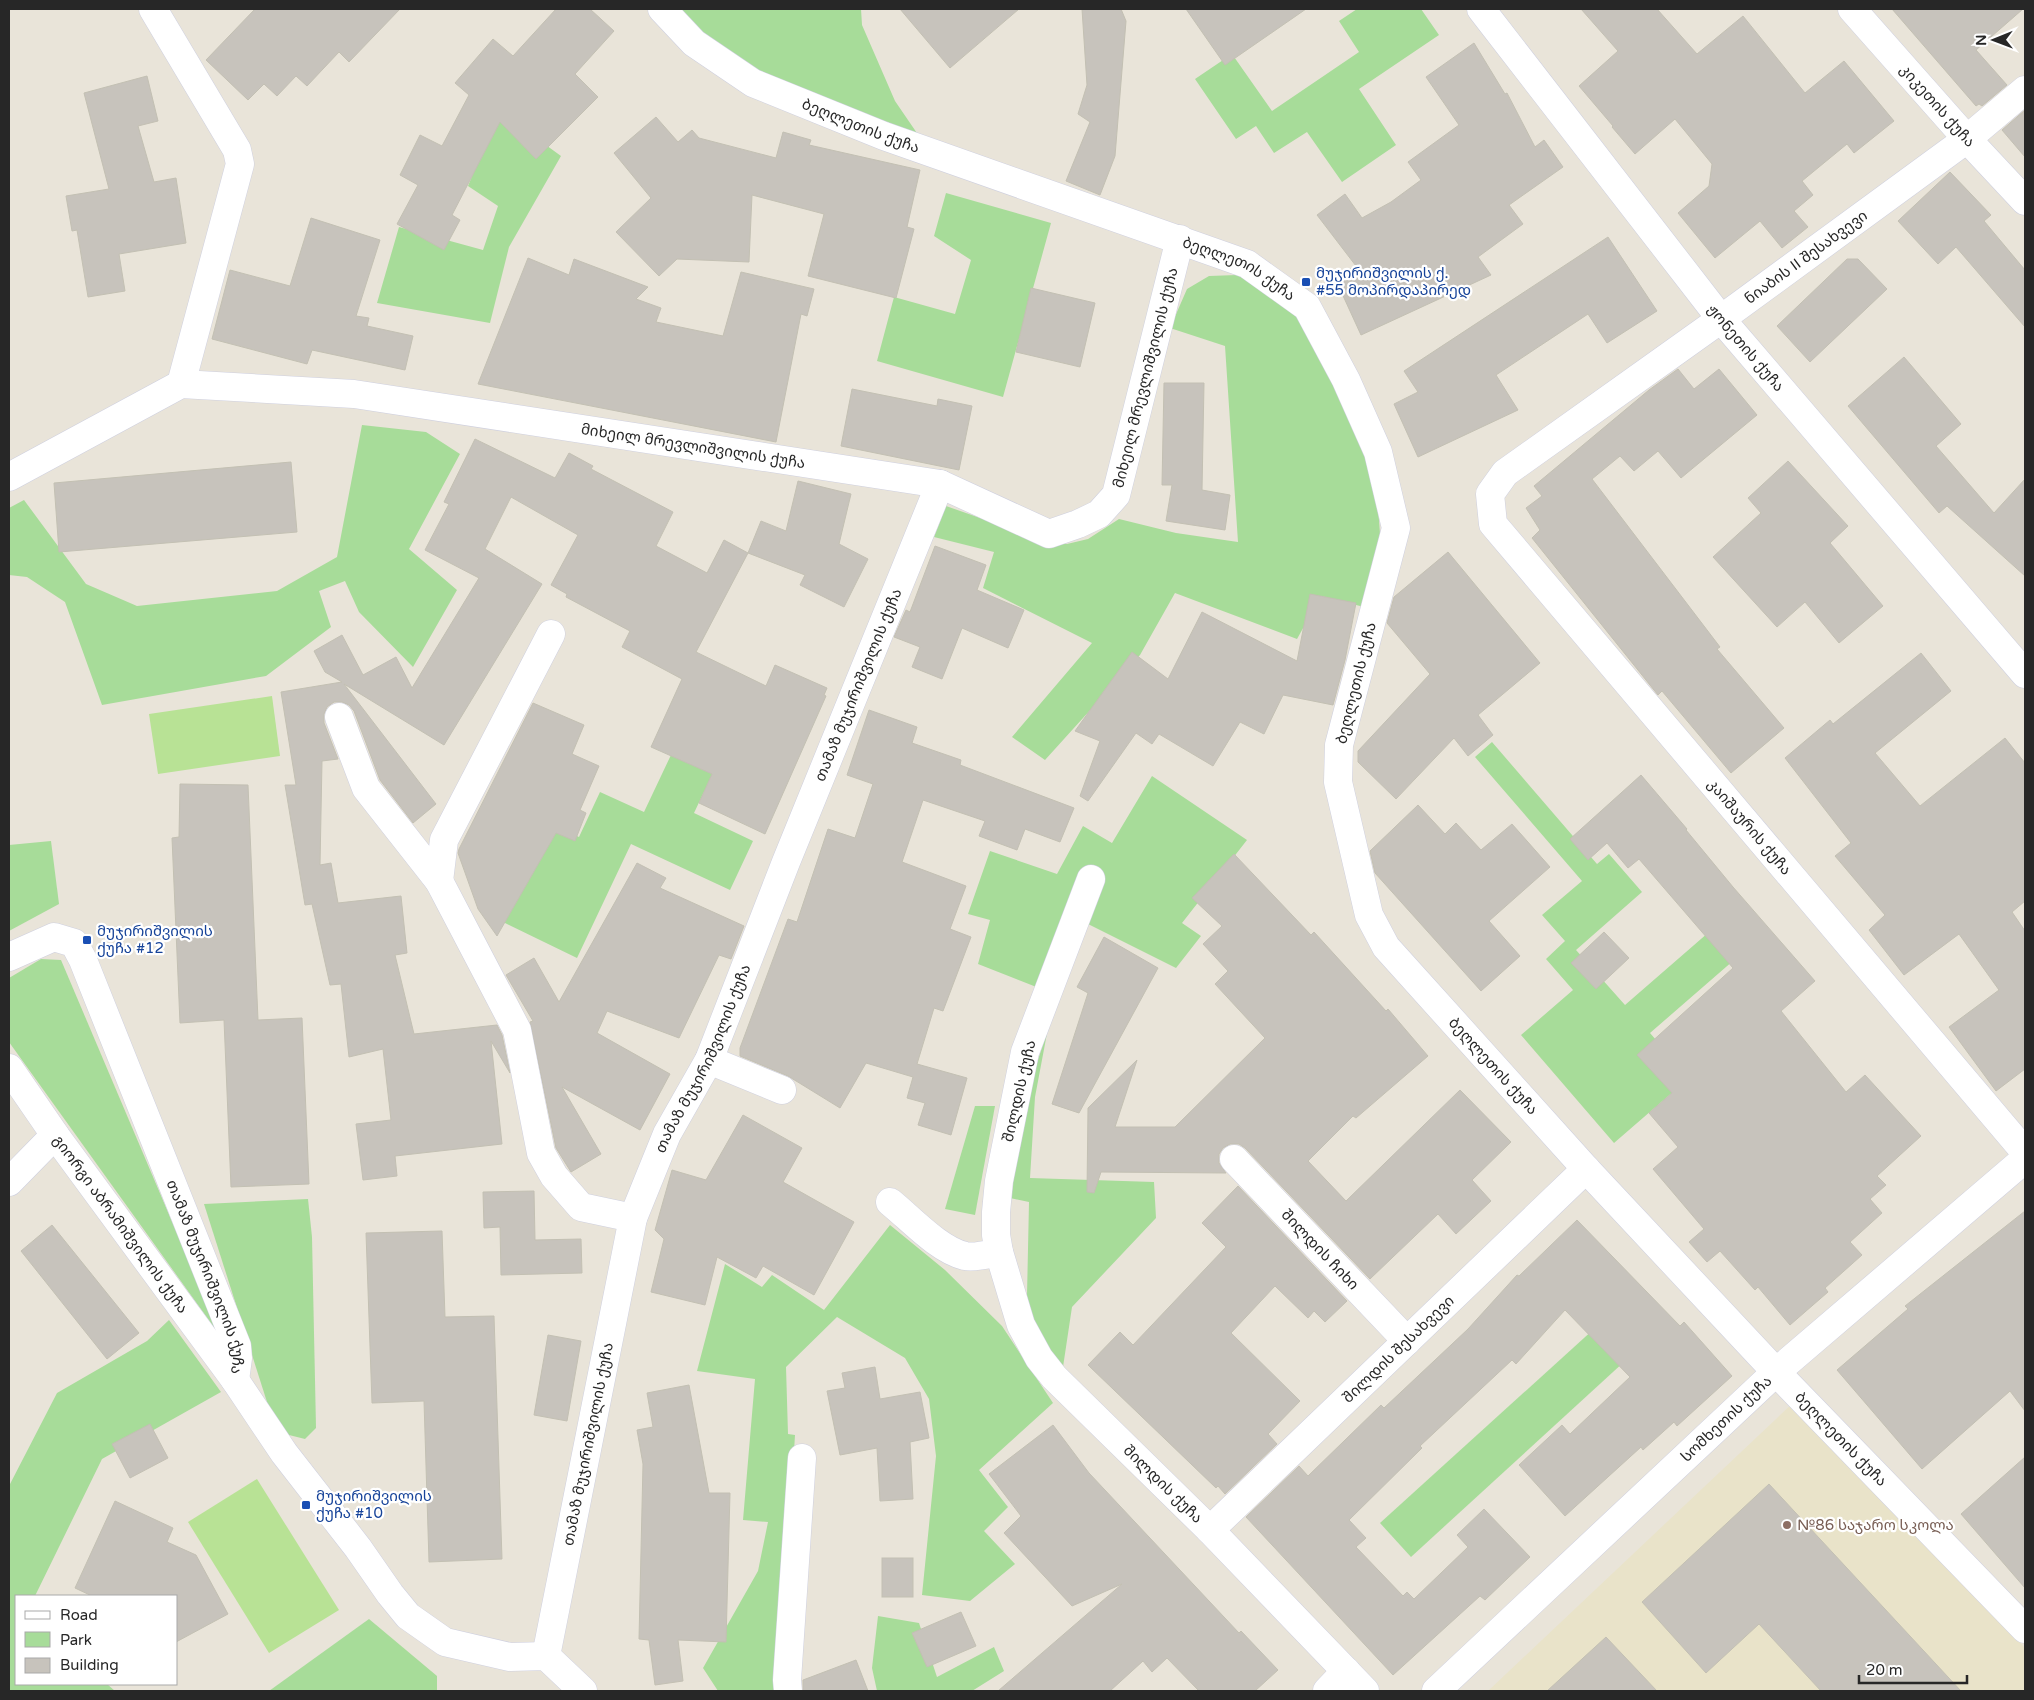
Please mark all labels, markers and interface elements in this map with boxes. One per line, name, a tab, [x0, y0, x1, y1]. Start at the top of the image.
north arrow	[1969, 15, 2019, 65]
text: N	[1973, 34, 1990, 46]
street label: კიკეთის ქუჩა	[1896, 61, 1979, 151]
street label: ბეღლეთის ქუჩა	[799, 95, 922, 157]
street label: ნიაბის II შესახვევი	[1741, 206, 1871, 308]
street label: ბეღლეთის ქუჩა	[1180, 233, 1299, 305]
place label: მუჯირიშვილის ქ. #55 მოპირდაპირედ	[1316, 264, 1471, 299]
street label: მიხეილ მრევლიშვილის ქუჩა	[1109, 266, 1182, 490]
marker: მუჯირიშვილის ქ. #55 მოპირდაპირედ	[1300, 276, 1312, 288]
street label: ჟონეთის ქუჩა	[1704, 300, 1788, 395]
street label: მიხეილ მრევლიშვილის ქუჩა	[580, 420, 807, 472]
street label: თამაზ მუჯირიშვილის ქუჩა	[811, 586, 905, 784]
street label: ბეღლეთის ქუჩა	[1332, 620, 1380, 746]
street label: კაიშაურის ქუჩა	[1704, 775, 1795, 879]
place label: მუჯირიშვილის ქუჩა #12	[97, 922, 213, 957]
marker: მუჯირიშვილის ქუჩა #12	[81, 934, 93, 946]
street label: თამაზ მუჯირიშვილის ქუჩა	[651, 962, 754, 1155]
street label: ბეღლეთის ქუჩა	[1445, 1014, 1542, 1118]
street label: შილდის ქუჩა	[999, 1038, 1039, 1144]
street label: გიორგი აბრამიშვილის ქუჩა	[49, 1132, 192, 1317]
street label: თამაზ მუჯირიშვილის ქუჩა	[163, 1177, 247, 1375]
street label: შილდის ჩიხი	[1278, 1206, 1363, 1294]
street label: შილდის შესახვევი	[1339, 1292, 1458, 1407]
street label: თამაზ მუჯირიშვილის ქუჩა	[559, 1341, 617, 1547]
street label: სომხეთის ქუჩა	[1677, 1372, 1775, 1466]
street label: ბეღლეთის ქუჩა	[1791, 1388, 1891, 1490]
street label: შილდის ქუჩა	[1120, 1441, 1206, 1527]
place label: მუჯირიშვილის ქუჩა #10	[316, 1487, 432, 1522]
marker: მუჯირიშვილის ქუჩა #10	[300, 1499, 312, 1511]
place label: №86 საჯარო სკოლა	[1797, 1516, 1954, 1534]
marker: №86 საჯარო სკოლა	[1781, 1519, 1793, 1531]
legend	[15, 1595, 178, 1685]
text: Road	[60, 1606, 98, 1624]
text: Park	[60, 1631, 92, 1649]
scale bar	[1859, 1652, 1966, 1684]
text: Building	[60, 1656, 119, 1674]
text: 20 m	[1866, 1661, 1903, 1679]

